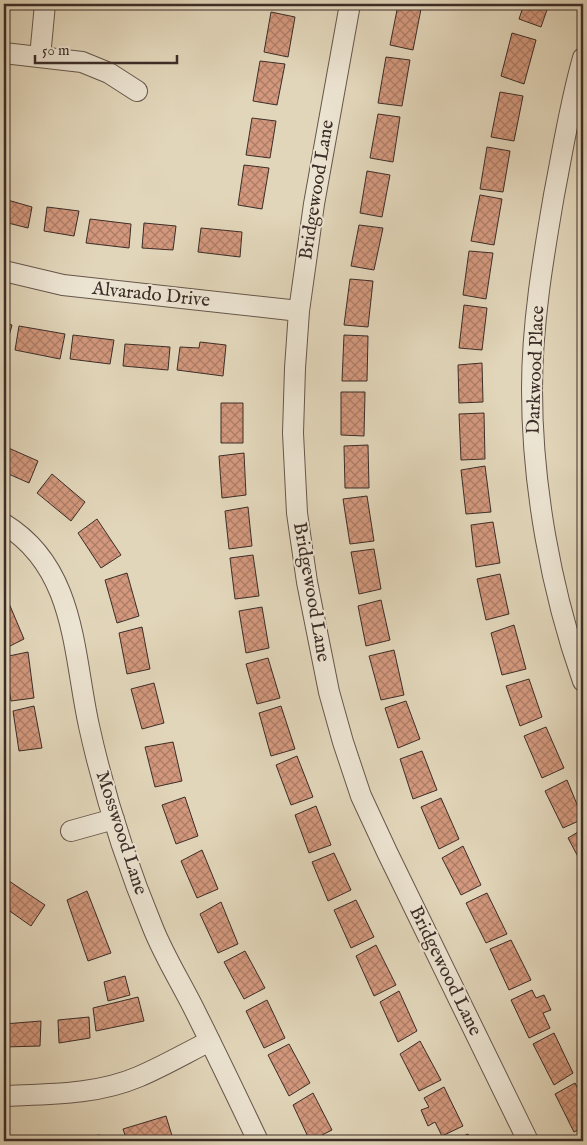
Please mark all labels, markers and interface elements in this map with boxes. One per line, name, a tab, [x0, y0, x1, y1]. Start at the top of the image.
scale bar	[35, 32, 178, 64]
text: 50 m	[42, 41, 70, 60]
street label: Bridgewood Lane	[294, 118, 340, 262]
street label: Alvarado Drive	[90, 277, 211, 313]
street label: Darkwood Place	[522, 305, 550, 435]
street label: Bridgewood Lane	[287, 520, 335, 664]
street label: Mosswood Lane	[90, 768, 152, 898]
street label: Bridgewood Lane	[403, 902, 487, 1040]

